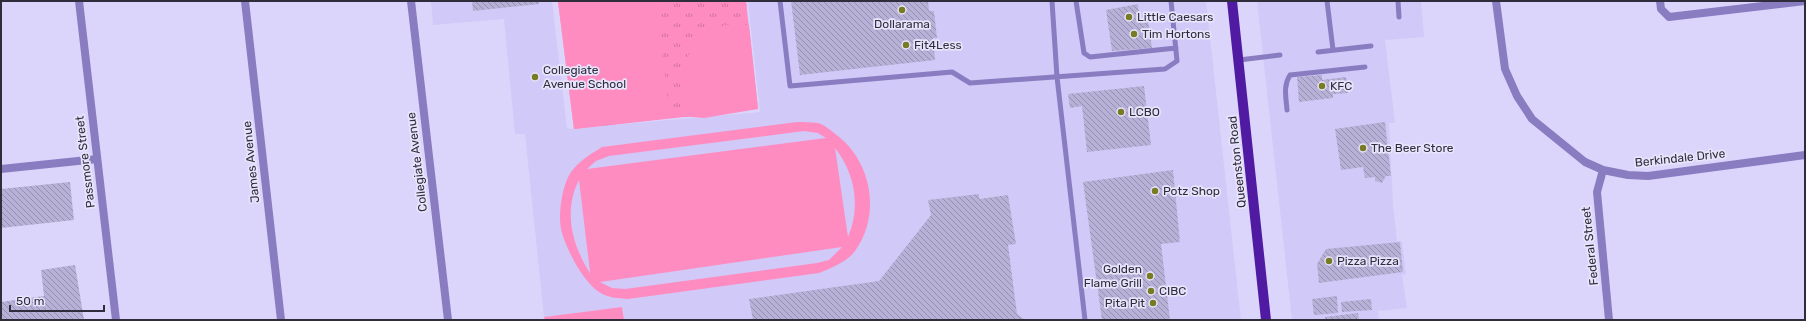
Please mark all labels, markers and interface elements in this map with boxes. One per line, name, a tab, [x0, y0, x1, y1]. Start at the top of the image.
marker: Dollarama	[897, 5, 907, 15]
place label: Little Caesars	[1137, 10, 1213, 24]
marker: Little Caesars	[1124, 12, 1134, 22]
place label: Dollarama	[874, 17, 930, 31]
place label: Tim Hortons	[1142, 27, 1210, 41]
marker: Tim Hortons	[1129, 29, 1139, 39]
place label: Fit4Less	[914, 38, 962, 52]
marker: Fit4Less	[901, 40, 911, 50]
place label: Collegiate Avenue School	[543, 63, 626, 91]
marker: Collegiate Avenue School	[530, 72, 540, 82]
place label: KFC	[1330, 79, 1352, 93]
marker: KFC	[1317, 81, 1327, 91]
place label: LCBO	[1129, 105, 1160, 119]
marker: LCBO	[1116, 107, 1126, 117]
street label: Collegiate Avenue	[404, 111, 430, 213]
street label: Passmore Street	[72, 115, 98, 209]
street label: Queenston Road	[1225, 115, 1249, 209]
street label: James Avenue	[240, 120, 262, 204]
place label: The Beer Store	[1371, 141, 1454, 155]
marker: The Beer Store	[1358, 143, 1368, 153]
street label: Berkindale Drive	[1634, 146, 1726, 170]
place label: Potz Shop	[1163, 184, 1220, 198]
marker: Potz Shop	[1150, 186, 1160, 196]
street label: Federal Street	[1579, 206, 1601, 286]
place label: Pizza Pizza	[1337, 254, 1399, 268]
marker: Pizza Pizza	[1324, 256, 1334, 266]
place label: Golden Flame Grill	[1084, 262, 1142, 290]
marker: Golden Flame Grill	[1145, 271, 1155, 281]
place label: CIBC	[1159, 284, 1186, 298]
marker: CIBC	[1146, 286, 1156, 296]
scale bar	[10, 287, 104, 313]
text: 50 m	[16, 294, 44, 308]
place label: Pita Pit	[1105, 296, 1145, 310]
marker: Pita Pit	[1148, 298, 1158, 308]

